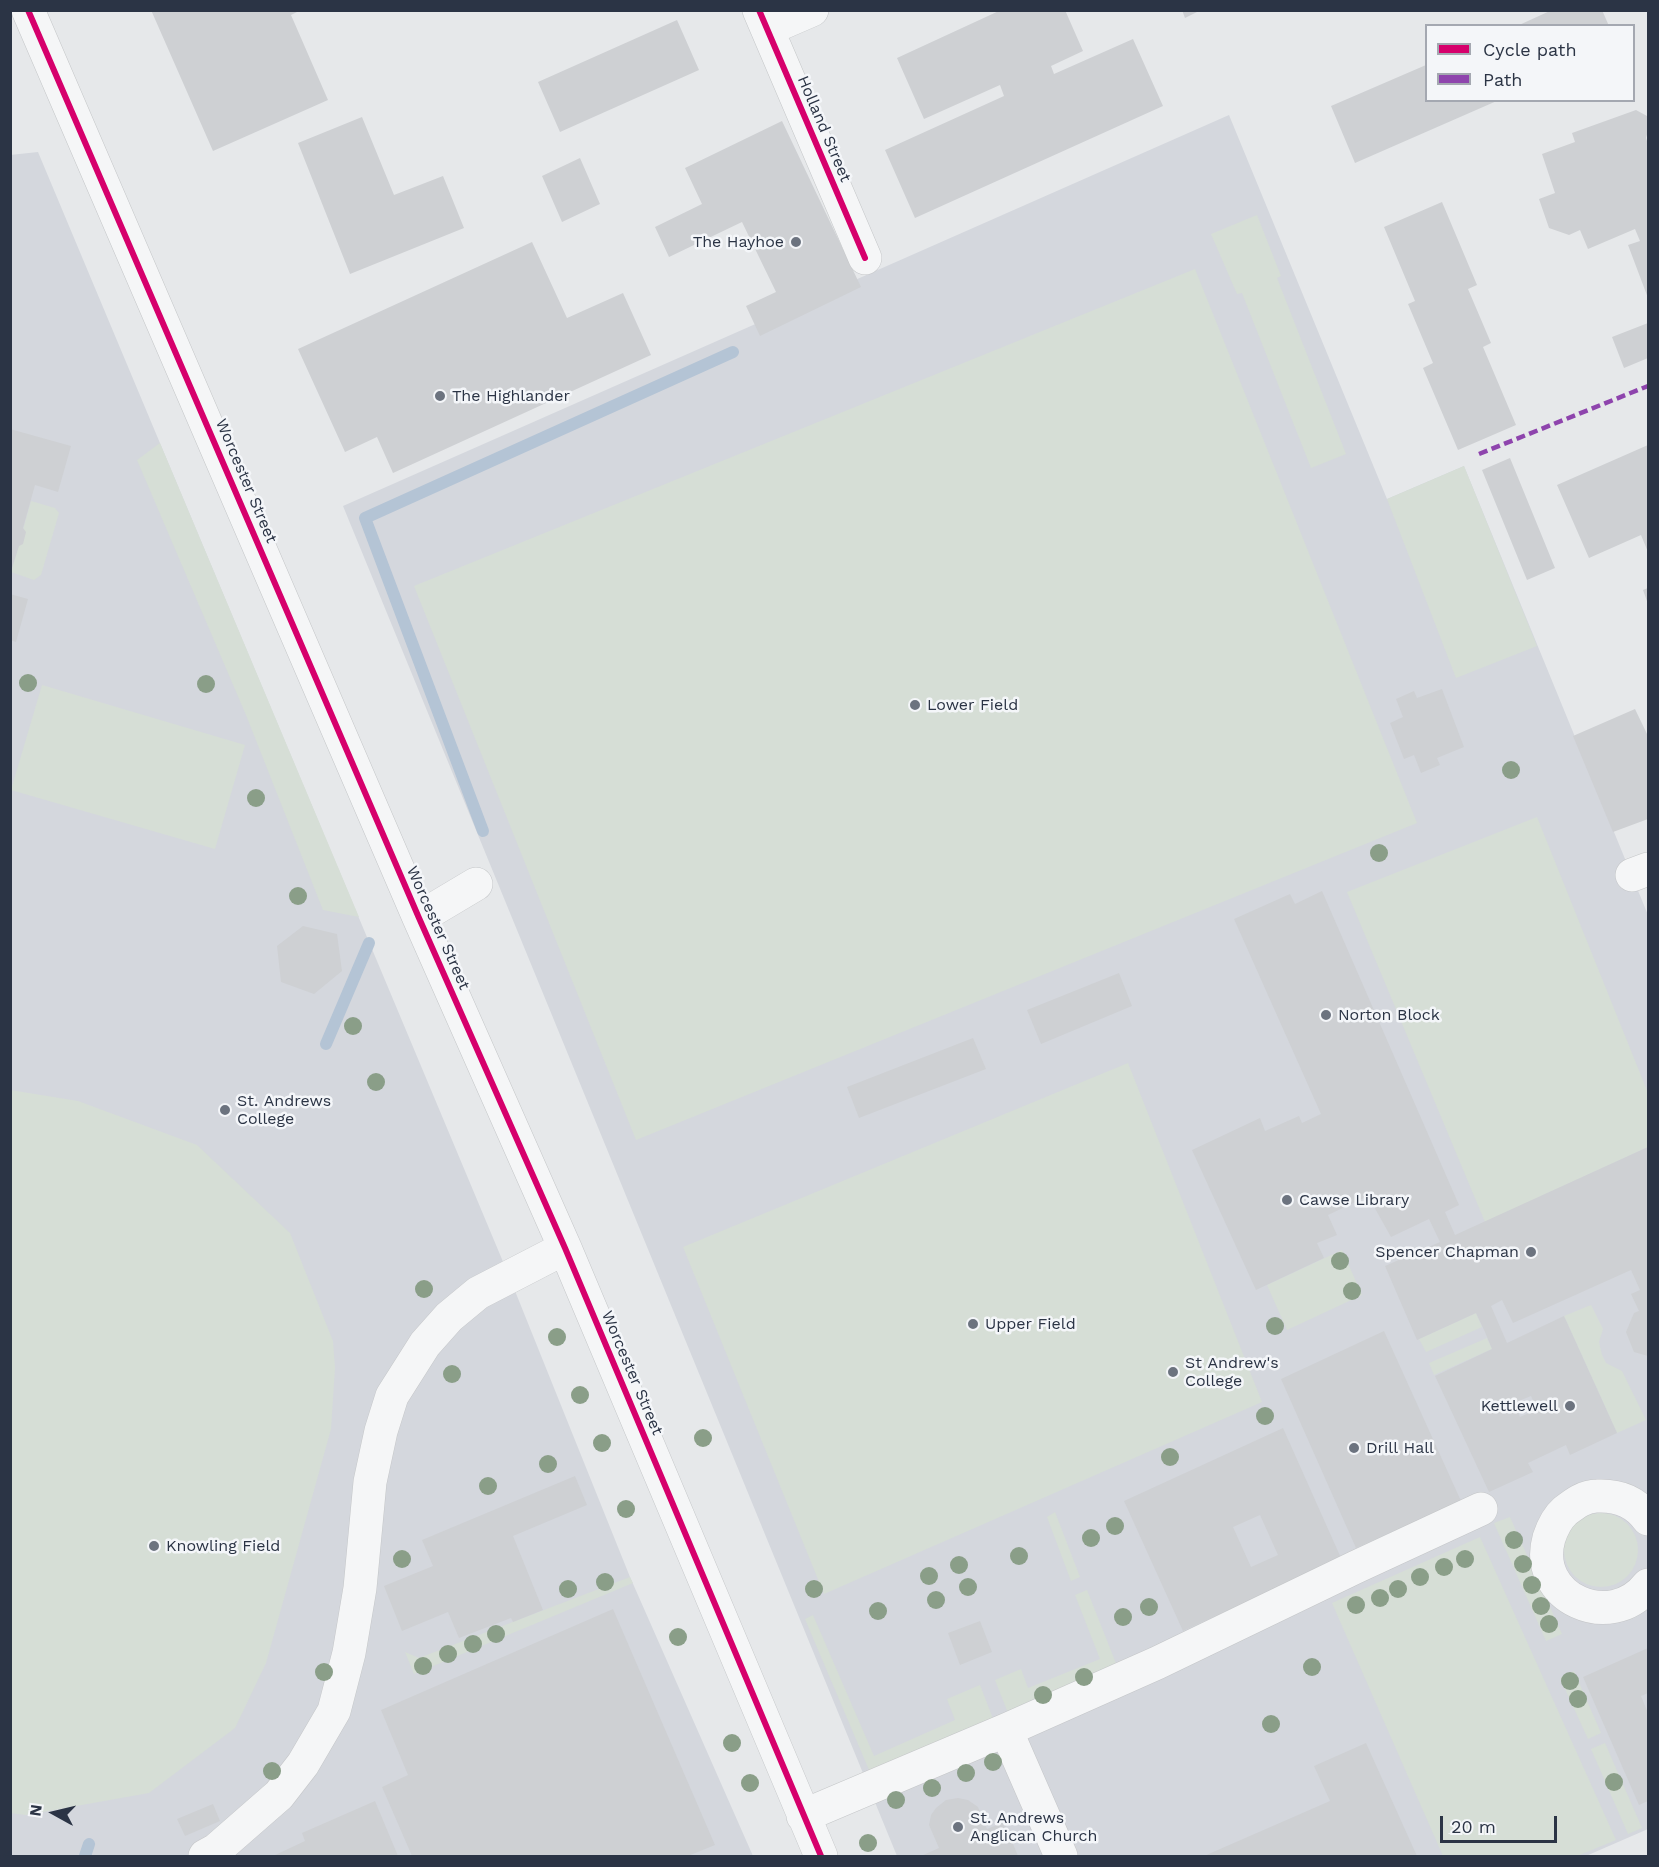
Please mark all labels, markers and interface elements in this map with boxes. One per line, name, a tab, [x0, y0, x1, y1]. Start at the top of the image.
legend	[1425, 24, 1635, 102]
text: Cycle path	[1483, 39, 1577, 60]
text: Path	[1483, 69, 1523, 90]
street label: Holland Street	[793, 73, 855, 185]
place label: The Hayhoe	[693, 232, 784, 252]
marker: The Hayhoe	[789, 235, 803, 249]
place label: The Highlander	[452, 386, 570, 406]
marker: The Highlander	[433, 389, 447, 403]
street label: Worcester Street	[211, 416, 281, 546]
place label: Lower Field	[927, 695, 1018, 715]
marker: Lower Field	[908, 698, 922, 712]
street label: Worcester Street	[402, 863, 474, 993]
place label: Norton Block	[1338, 1005, 1440, 1025]
marker: Norton Block	[1319, 1008, 1333, 1022]
place label: St. Andrews College	[237, 1091, 331, 1129]
marker: St. Andrews College	[218, 1103, 232, 1117]
place label: Cawse Library	[1299, 1190, 1409, 1210]
marker: Cawse Library	[1280, 1193, 1294, 1207]
place label: Spencer Chapman	[1375, 1242, 1519, 1262]
marker: Spencer Chapman	[1524, 1245, 1538, 1259]
street label: Worcester Street	[597, 1308, 667, 1438]
place label: Upper Field	[985, 1314, 1076, 1334]
marker: Upper Field	[966, 1317, 980, 1331]
place label: St Andrew's College	[1185, 1353, 1279, 1391]
marker: St Andrew's College	[1166, 1365, 1180, 1379]
place label: Kettlewell	[1481, 1396, 1558, 1416]
marker: Kettlewell	[1563, 1399, 1577, 1413]
place label: Drill Hall	[1366, 1438, 1434, 1458]
marker: Drill Hall	[1347, 1441, 1361, 1455]
place label: Knowling Field	[166, 1536, 280, 1556]
marker: Knowling Field	[147, 1539, 161, 1553]
north arrow	[24, 1783, 84, 1843]
text: N	[25, 1803, 46, 1818]
scale bar	[1443, 1804, 1560, 1842]
place label: St. Andrews Anglican Church	[970, 1808, 1097, 1846]
text: 20 m	[1451, 1816, 1496, 1837]
marker: St. Andrews Anglican Church	[951, 1820, 965, 1834]

